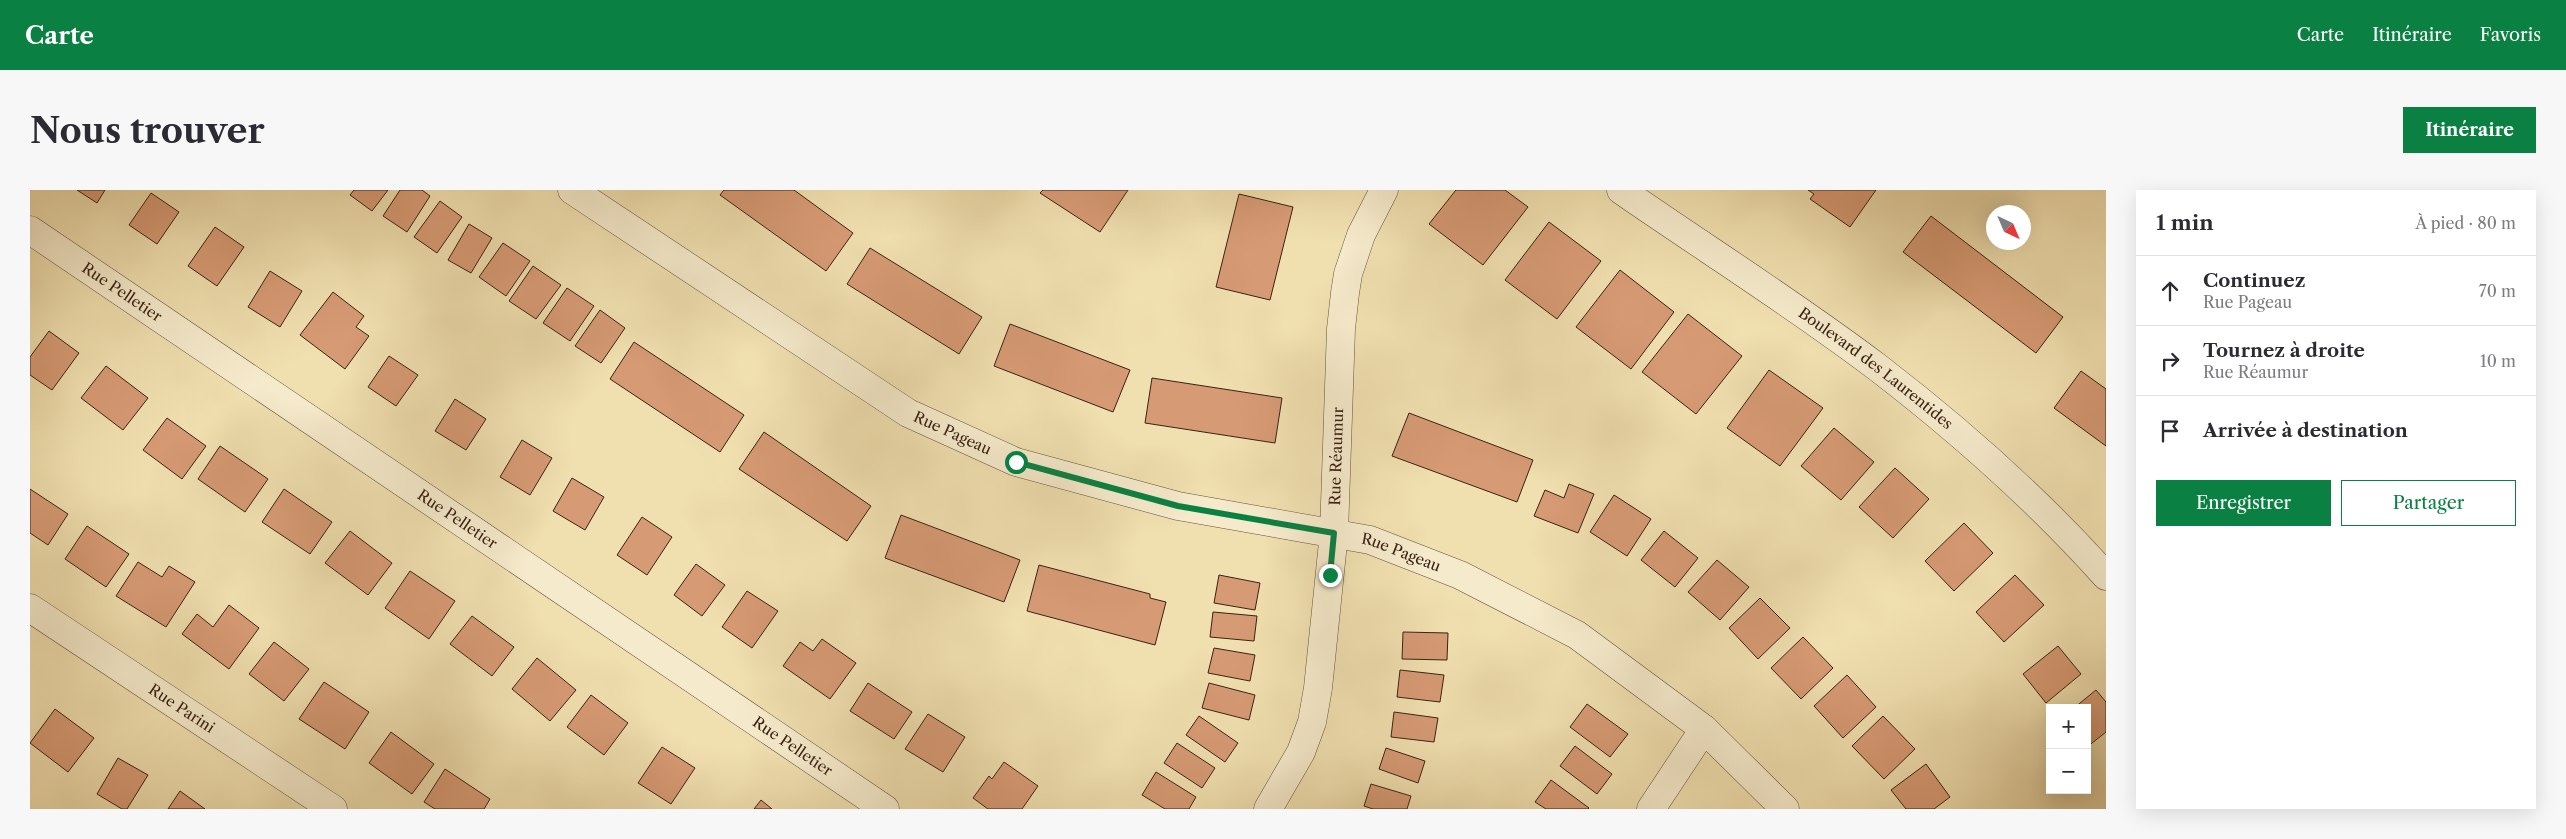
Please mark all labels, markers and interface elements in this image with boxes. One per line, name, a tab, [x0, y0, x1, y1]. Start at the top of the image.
text: Carte	[25, 21, 94, 50]
text: Carte	[2297, 24, 2344, 46]
text: Itinéraire	[2372, 24, 2452, 46]
text: Favoris	[2480, 24, 2541, 46]
button: Itinéraire	[2403, 107, 2536, 153]
text: Nous trouver	[30, 109, 265, 152]
north arrow	[1986, 205, 2031, 250]
text: 1 min	[2156, 210, 2214, 235]
text: À pied · 80 m	[2415, 213, 2516, 233]
street label: Rue Pelletier	[79, 258, 166, 326]
text: Continuez	[2203, 269, 2305, 292]
icon: ahead	[2156, 277, 2184, 305]
text: 70 m	[2479, 281, 2516, 301]
text: Rue Pageau	[2203, 292, 2292, 312]
street label: Boulevard des Laurentides	[1795, 303, 1957, 433]
text: Tournez à droite	[2203, 339, 2365, 362]
icon: right	[2156, 347, 2184, 375]
text: 10 m	[2480, 351, 2516, 371]
text: Rue Réaumur	[2203, 362, 2308, 382]
street label: Rue Réaumur	[1325, 406, 1347, 506]
street label: Rue Pageau	[911, 407, 995, 459]
icon: arrive	[2156, 417, 2184, 445]
text: Arrivée à destination	[2203, 419, 2408, 442]
route start	[1005, 451, 1028, 474]
button: Enregistrer	[2156, 480, 2331, 526]
button: Partager	[2341, 480, 2516, 526]
street label: Rue Pelletier	[414, 485, 502, 553]
street label: Rue Pageau	[1360, 529, 1444, 576]
route end	[1319, 564, 1342, 587]
street label: Rue Parini	[145, 680, 219, 737]
map controls	[2046, 704, 2091, 794]
button: +	[2046, 704, 2091, 749]
street label: Rue Pelletier	[749, 712, 837, 780]
button: −	[2046, 749, 2091, 794]

